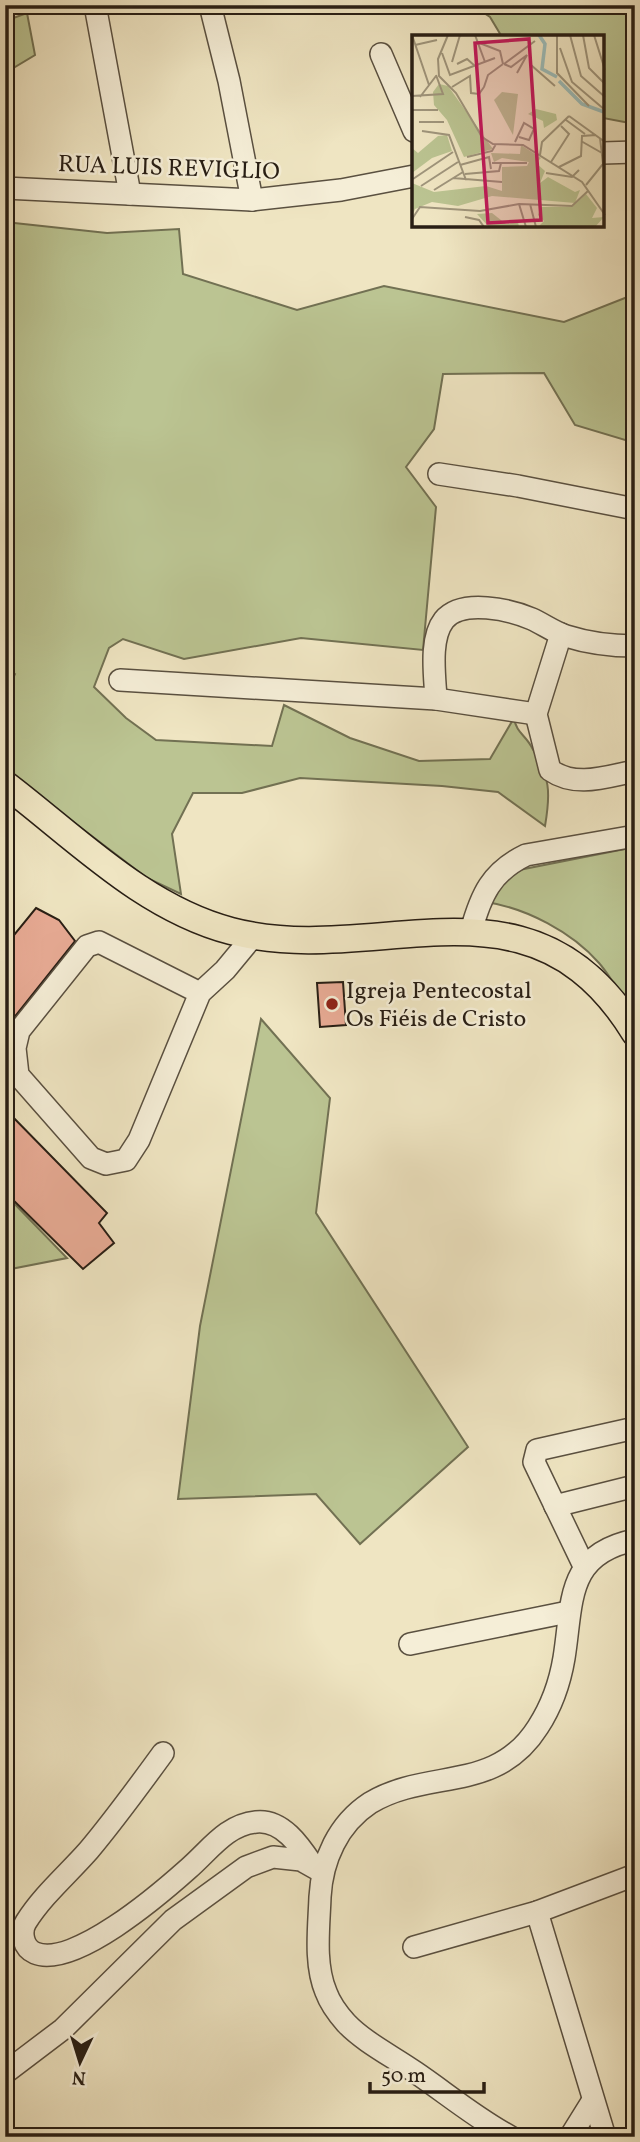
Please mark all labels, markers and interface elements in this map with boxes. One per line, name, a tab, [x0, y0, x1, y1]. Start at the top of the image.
inset map	[412, 35, 605, 228]
street label: RUA LUIS REVIGLIO	[57, 148, 280, 190]
place label: Igreja Pentecostal Os Fiéis de Cristo	[346, 975, 532, 1037]
marker: Igreja Pentecostal Os Fiéis de Cristo	[324, 996, 340, 1012]
north arrow	[46, 2026, 116, 2096]
scale bar	[370, 2051, 484, 2095]
text: 50 m	[381, 2062, 426, 2091]
text: N	[71, 2063, 87, 2090]

